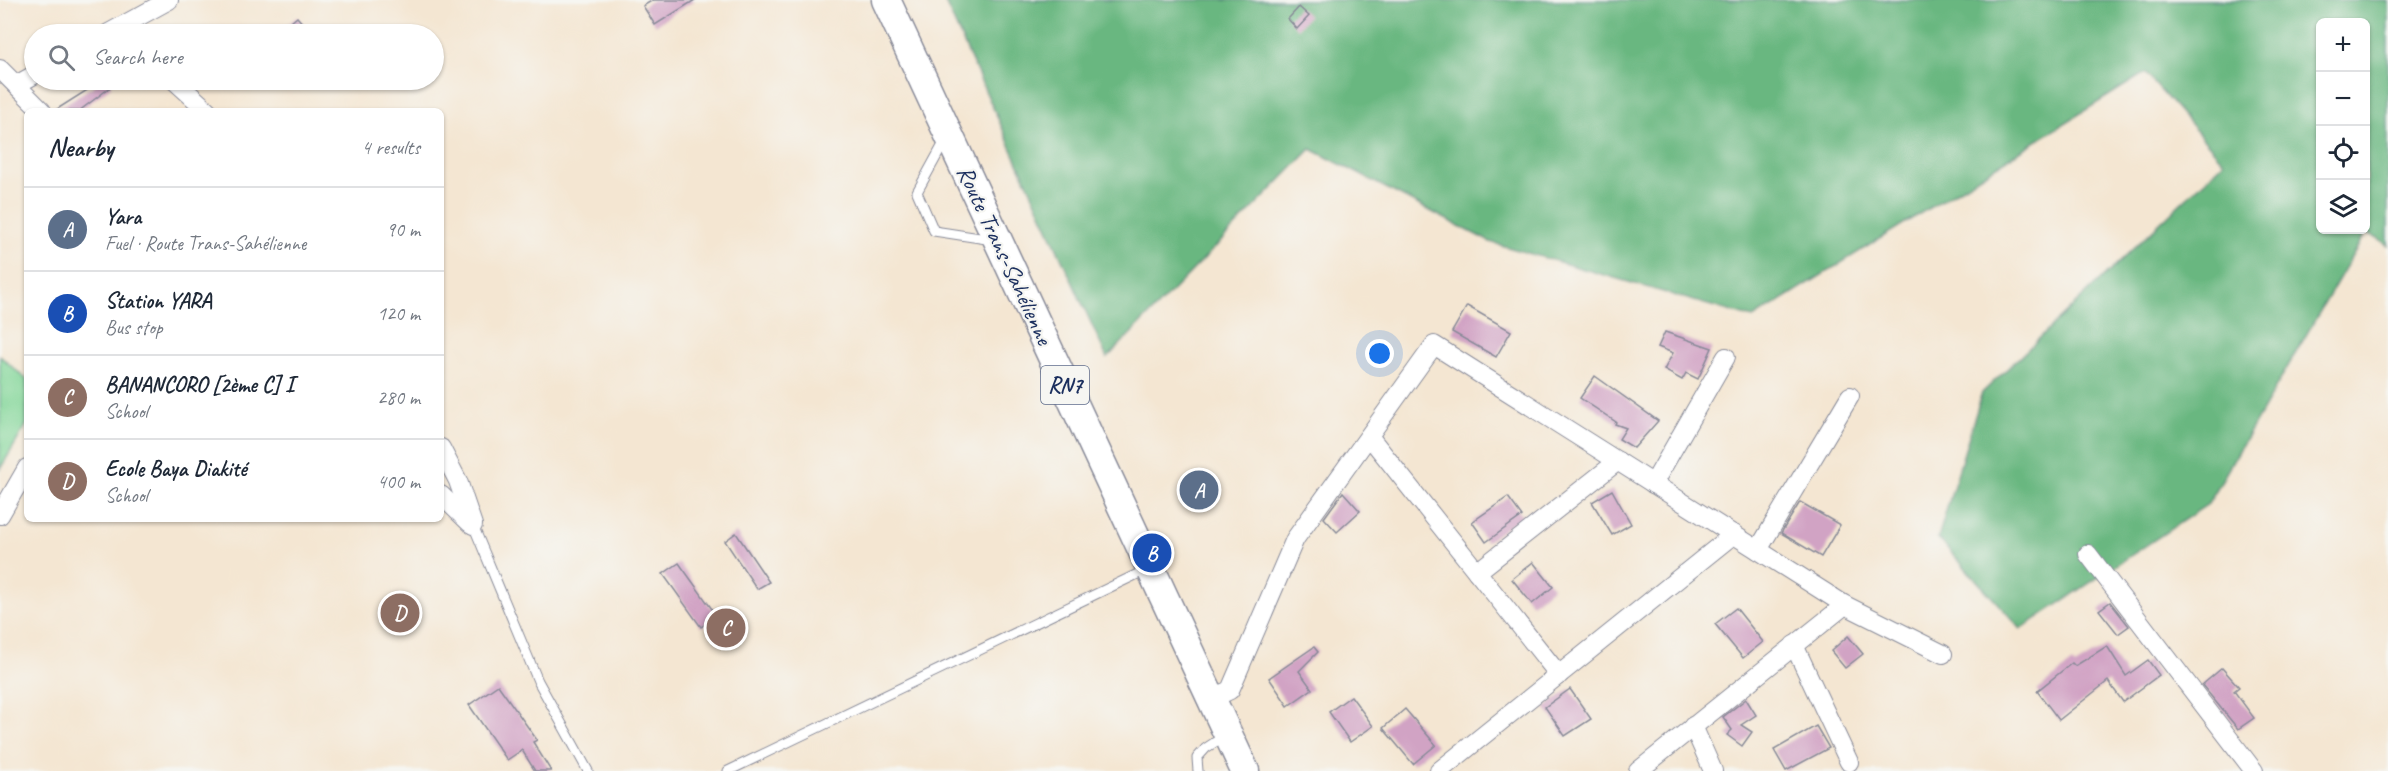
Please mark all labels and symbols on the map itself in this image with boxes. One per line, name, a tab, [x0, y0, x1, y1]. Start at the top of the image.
street label: Route Trans-Sahélienne	[950, 161, 1060, 351]
your location	[1365, 339, 1394, 368]
road number: RN7	[1041, 366, 1089, 404]
pin: A	[1180, 468, 1218, 512]
pin: B	[1132, 530, 1172, 576]
pin: D	[380, 590, 420, 636]
pin: C	[706, 606, 746, 650]

